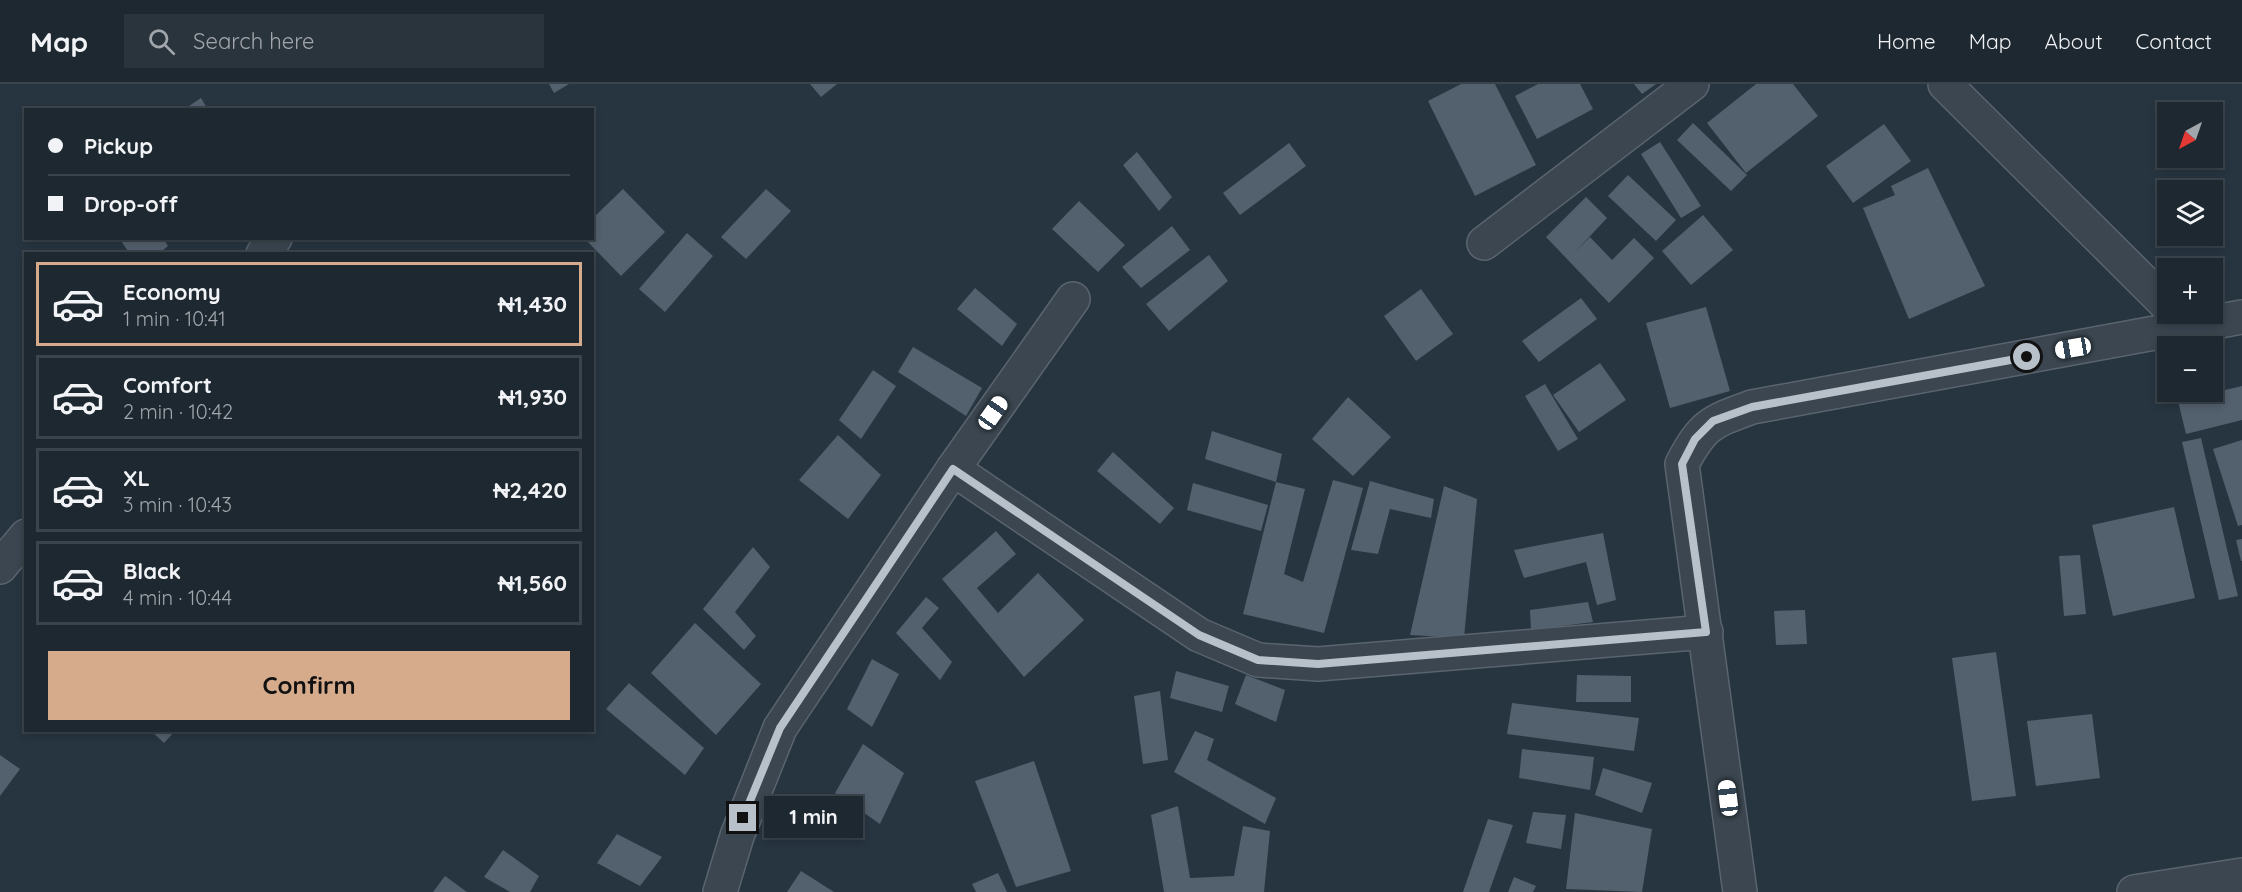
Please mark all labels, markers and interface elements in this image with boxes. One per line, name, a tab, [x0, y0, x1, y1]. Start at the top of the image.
search box	[124, 14, 544, 68]
text: Map	[30, 24, 88, 59]
icon: search	[145, 25, 178, 58]
text: Search here	[193, 27, 315, 55]
text: Home	[1877, 28, 1936, 54]
text: Map	[1969, 28, 2012, 54]
text: About	[2045, 28, 2103, 54]
text: Contact	[2136, 28, 2212, 54]
north arrow	[2157, 102, 2223, 168]
map controls	[2157, 102, 2223, 402]
text: Pickup	[84, 132, 153, 160]
button: layers	[2157, 180, 2223, 246]
text: Drop-off	[84, 190, 178, 218]
button: +	[2157, 258, 2223, 324]
icon: car	[51, 277, 105, 331]
text: Economy	[123, 278, 221, 306]
text: ₦1,430	[498, 290, 567, 318]
text: 1 min · 10:41	[123, 306, 226, 331]
car	[2054, 336, 2092, 360]
button: −	[2157, 336, 2223, 402]
route start	[2013, 343, 2040, 370]
icon: car	[51, 370, 105, 424]
text: Comfort	[123, 371, 212, 399]
text: ₦1,930	[498, 383, 567, 411]
car	[975, 393, 1011, 433]
text: 2 min · 10:42	[123, 399, 233, 424]
icon: car	[51, 463, 105, 517]
text: XL	[123, 464, 150, 492]
text: ₦2,420	[493, 476, 567, 504]
text: 3 min · 10:43	[123, 492, 232, 517]
icon: car	[51, 556, 105, 610]
text: Black	[123, 557, 181, 585]
text: ₦1,560	[498, 569, 567, 597]
text: 4 min · 10:44	[123, 585, 232, 610]
button: Confirm	[48, 651, 570, 720]
car	[1717, 779, 1739, 817]
callout: 1 min	[764, 797, 863, 839]
route end	[729, 804, 756, 831]
text: 1 min	[789, 804, 838, 829]

